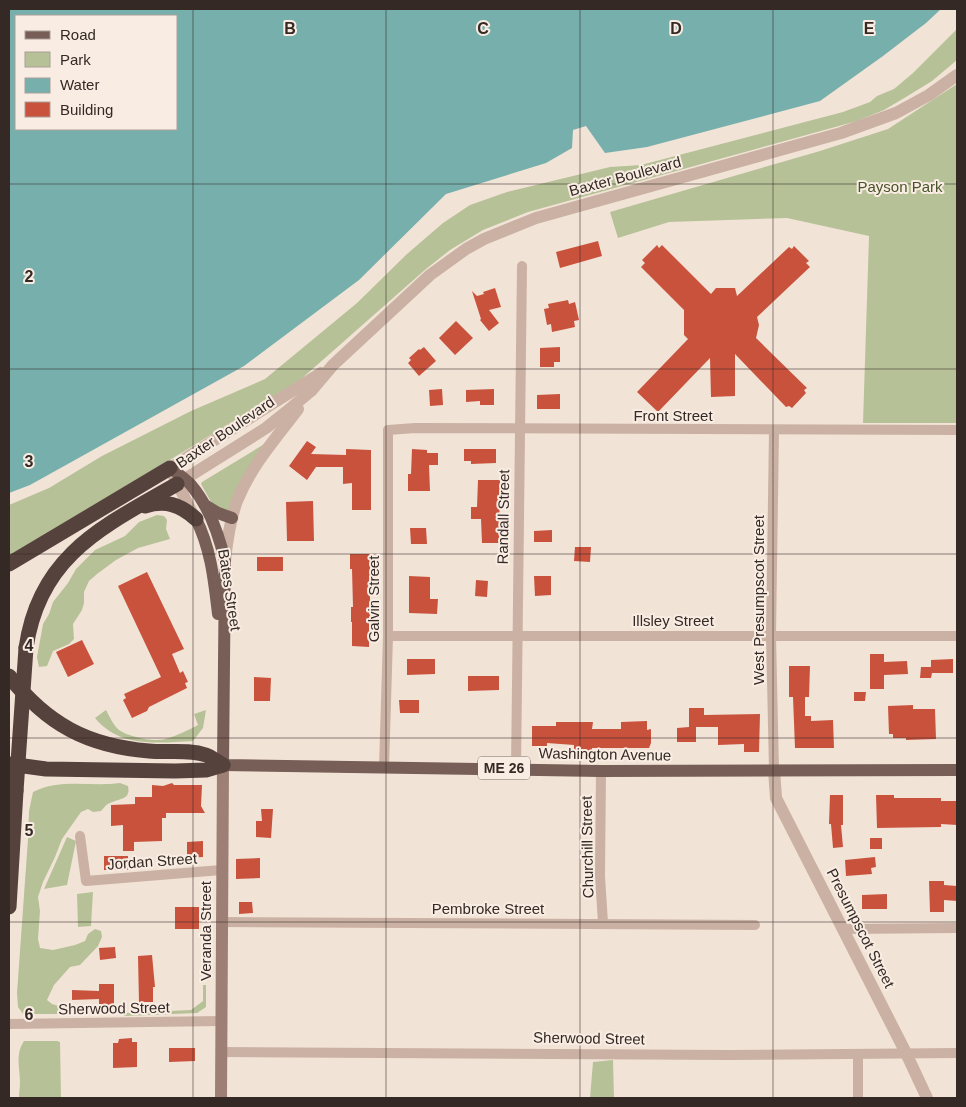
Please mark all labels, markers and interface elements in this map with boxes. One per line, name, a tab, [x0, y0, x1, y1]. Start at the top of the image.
legend	[15, 15, 178, 130]
text: B	[284, 20, 296, 37]
text: C	[477, 20, 489, 37]
text: D	[670, 20, 682, 37]
text: E	[864, 20, 875, 37]
text: Road	[60, 26, 96, 43]
text: Park	[60, 51, 91, 68]
text: Water	[60, 76, 99, 93]
text: Building	[60, 101, 113, 118]
street label: Baxter Boulevard	[567, 153, 683, 199]
park label: Payson Park	[857, 178, 943, 195]
text: 2	[25, 268, 34, 285]
street label: Baxter Boulevard	[173, 393, 277, 471]
street label: Front Street	[633, 407, 713, 424]
text: 3	[25, 453, 34, 470]
street label: Randall Street	[494, 469, 512, 565]
street label: West Presumpscot Street	[750, 514, 767, 685]
street label: Bates Street	[215, 548, 245, 633]
street label: Galvin Street	[365, 555, 382, 642]
street label: Illsley Street	[632, 612, 715, 629]
text: 4	[25, 637, 34, 654]
street label: Washington Avenue	[539, 744, 671, 764]
road number: ME 26	[478, 756, 530, 780]
street label: Churchill Street	[578, 795, 596, 898]
text: 5	[25, 822, 34, 839]
street label: Jordan Street	[106, 849, 198, 873]
street label: Presumpscot Street	[824, 865, 899, 991]
street label: Veranda Street	[197, 880, 214, 981]
street label: Pembroke Street	[432, 900, 545, 917]
street label: Sherwood Street	[58, 999, 171, 1017]
text: 6	[25, 1006, 34, 1023]
street label: Sherwood Street	[533, 1029, 646, 1047]

